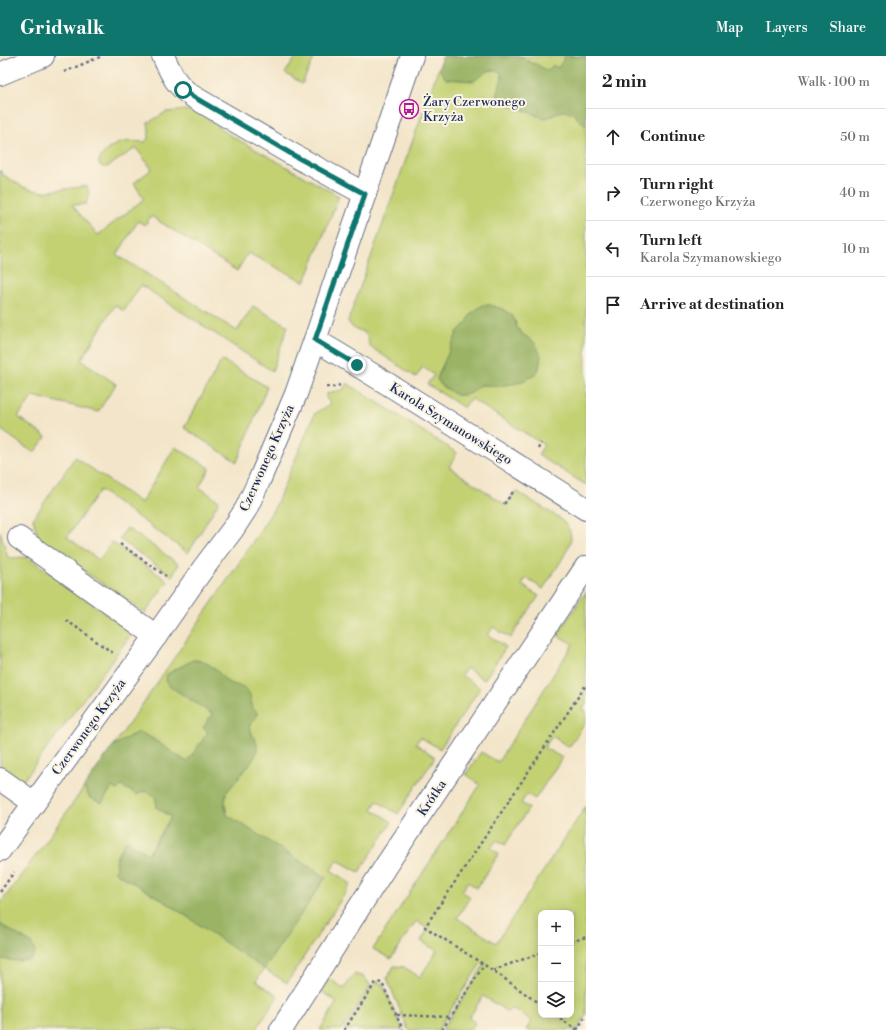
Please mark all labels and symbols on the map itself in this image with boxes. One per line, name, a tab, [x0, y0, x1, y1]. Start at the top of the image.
route start	[174, 81, 192, 99]
place label: Żary Czerwonego Krzyża	[423, 93, 525, 125]
bus stop icon: Żary Czerwonego Krzyża	[398, 98, 420, 120]
route end	[348, 356, 366, 374]
street label: Karola Szymanowskiego	[387, 380, 515, 468]
street label: Czerwonego Krzyża	[236, 402, 298, 514]
street label: Czerwonego Krzyża	[49, 675, 130, 778]
street label: Krótka	[414, 776, 450, 819]

